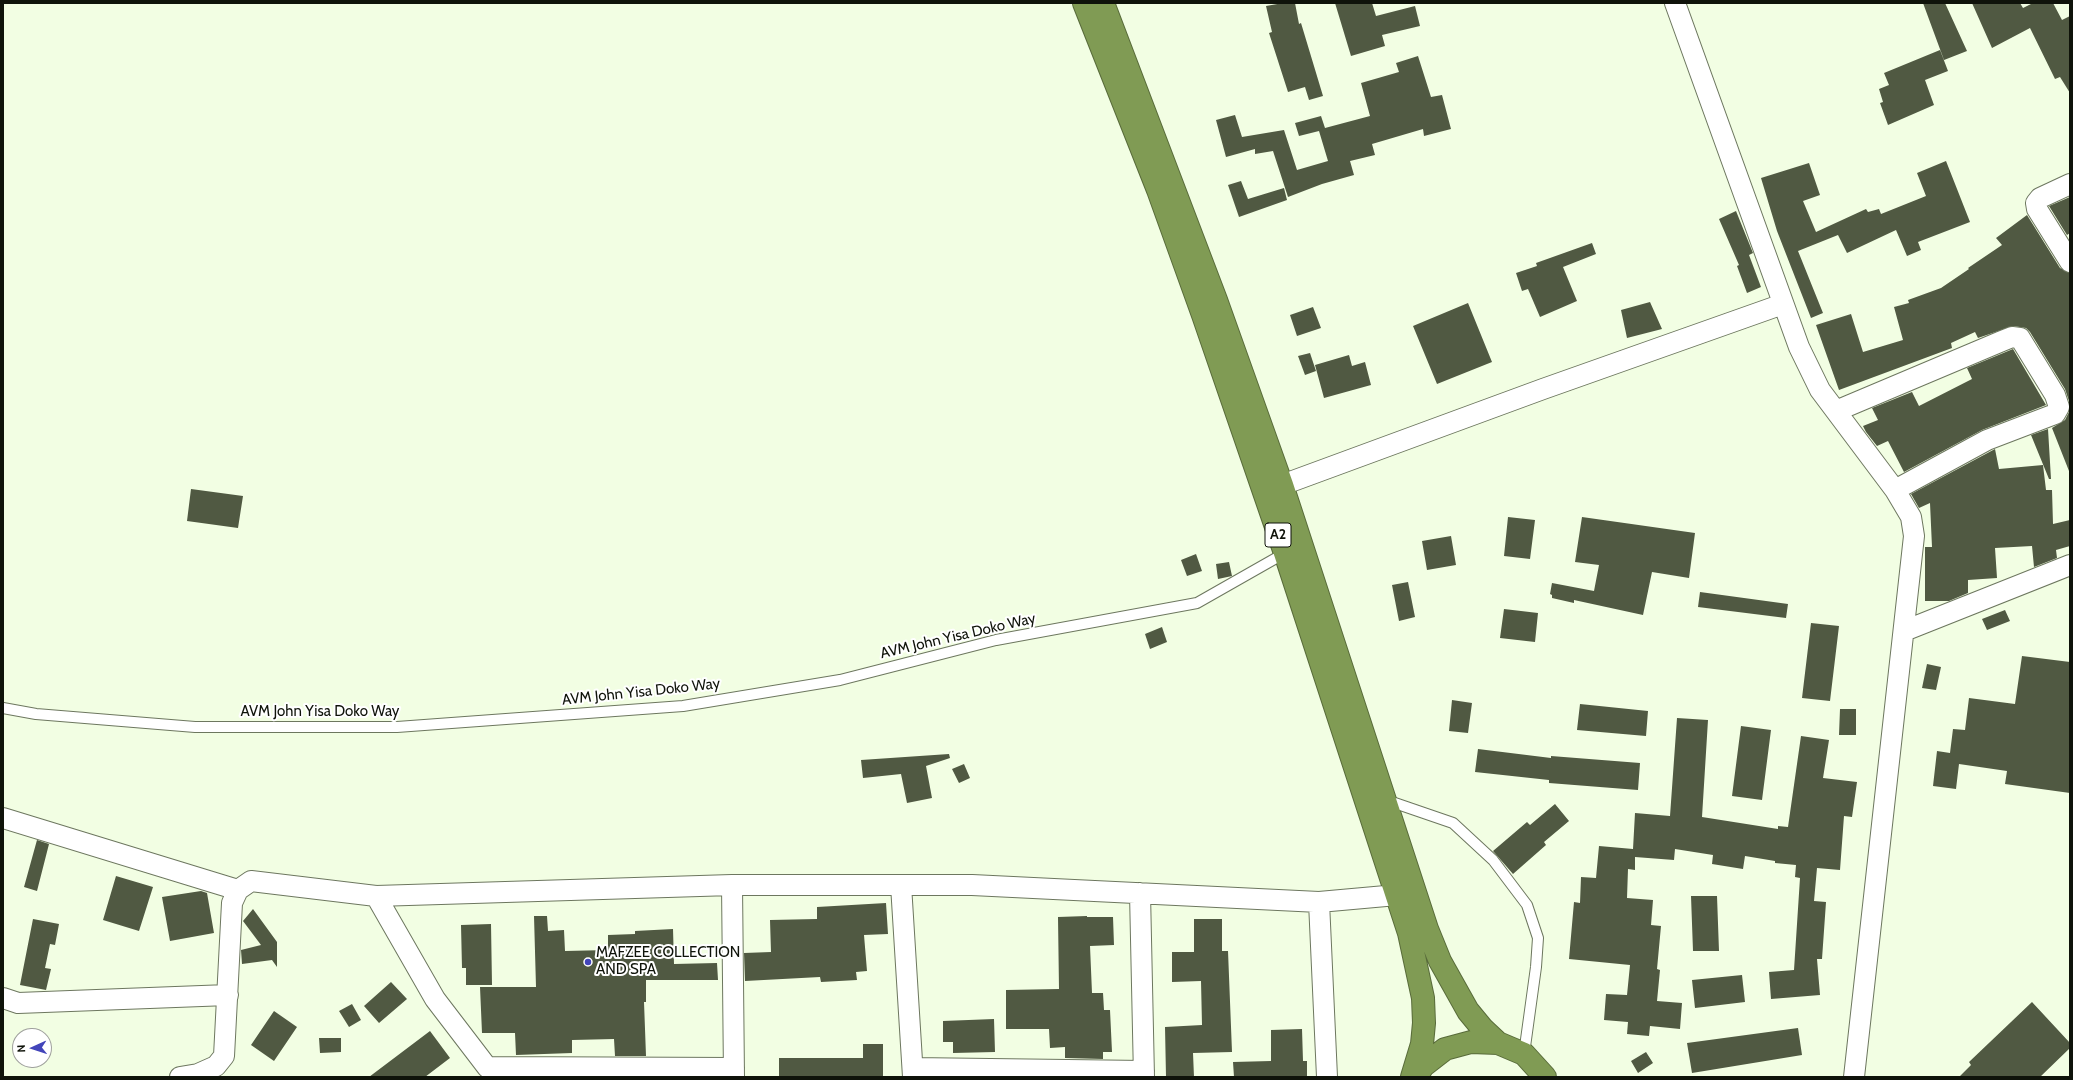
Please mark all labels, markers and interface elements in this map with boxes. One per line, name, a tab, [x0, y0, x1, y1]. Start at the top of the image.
road number: A2	[1265, 523, 1291, 547]
street label: AVM John Yisa Doko Way	[879, 609, 1037, 663]
street label: AVM John Yisa Doko Way	[561, 675, 721, 709]
street label: AVM John Yisa Doko Way	[241, 703, 399, 721]
place label: MAFZEE COLLECTION AND SPA	[596, 944, 740, 979]
marker: MAFZEE COLLECTION AND SPA	[583, 957, 593, 967]
north arrow	[12, 1028, 52, 1068]
text: N	[14, 1044, 28, 1053]

